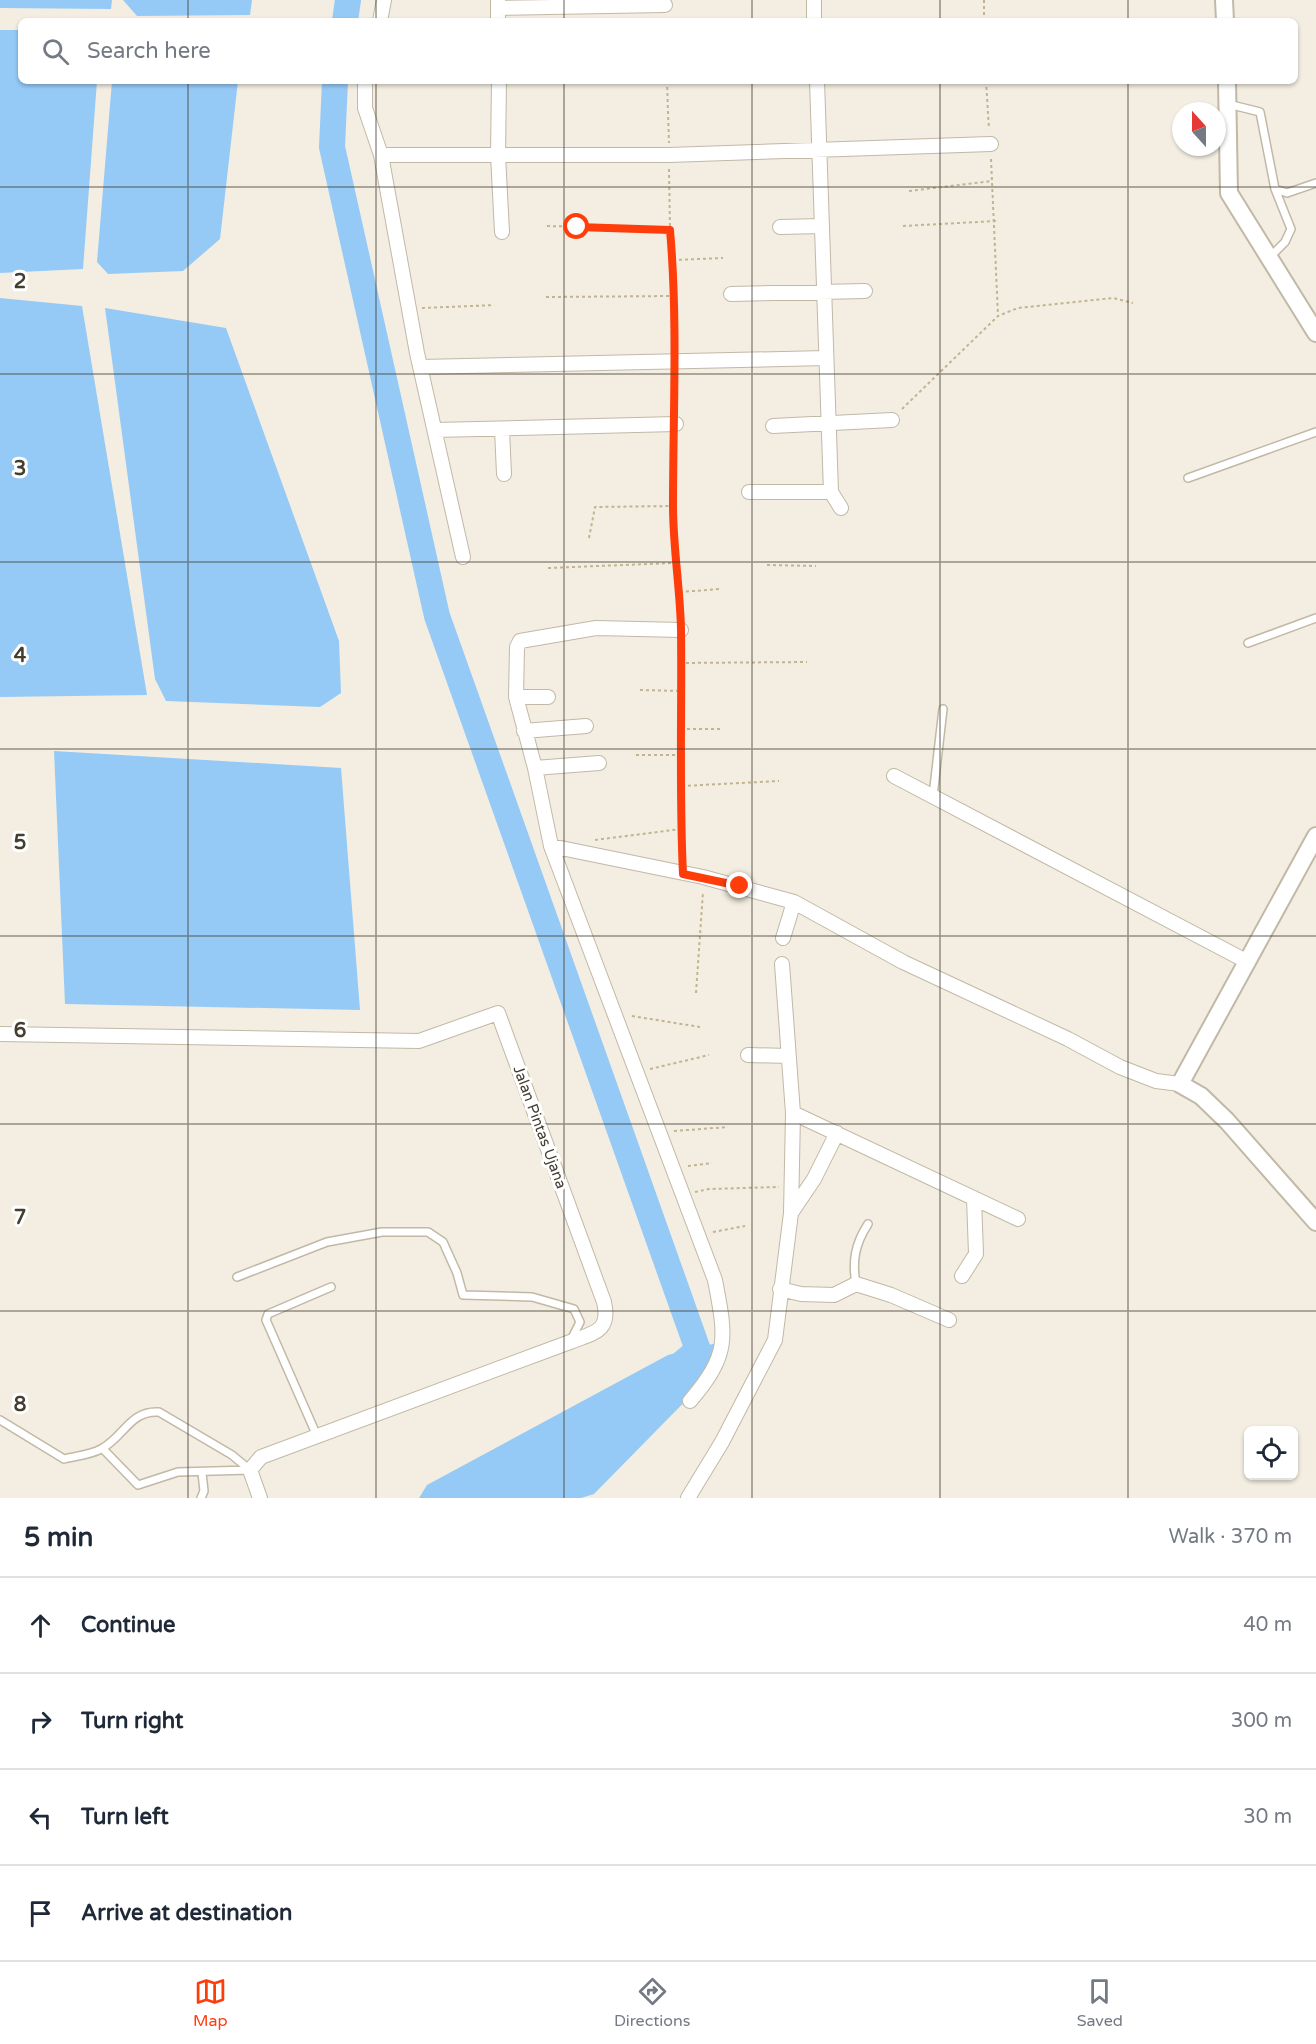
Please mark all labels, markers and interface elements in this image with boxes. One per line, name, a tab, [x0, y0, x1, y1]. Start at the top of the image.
search box	[18, 18, 1298, 84]
icon: search	[39, 35, 72, 68]
text: Search here	[87, 38, 211, 64]
north arrow	[1172, 102, 1226, 156]
route start	[563, 213, 589, 239]
text: 2	[14, 270, 26, 294]
text: 3	[14, 457, 26, 481]
text: 4	[14, 644, 27, 668]
text: 5	[14, 831, 26, 855]
route end	[726, 872, 752, 898]
text: 6	[14, 1019, 26, 1043]
street label: Jalan Pintas Ujana	[509, 1063, 571, 1191]
text: 7	[14, 1206, 26, 1230]
text: 8	[14, 1393, 26, 1417]
map controls	[1244, 1426, 1298, 1480]
button: locate	[1244, 1426, 1298, 1480]
text: 5 min	[24, 1522, 93, 1553]
text: Walk · 370 m	[1169, 1525, 1292, 1549]
icon: ahead	[24, 1609, 57, 1642]
text: Continue	[81, 1612, 176, 1638]
text: 40 m	[1243, 1613, 1292, 1637]
icon: right	[24, 1705, 57, 1738]
text: Turn right	[81, 1708, 183, 1734]
text: 300 m	[1231, 1709, 1292, 1733]
icon: left	[24, 1801, 57, 1834]
text: Turn left	[81, 1804, 169, 1830]
text: 30 m	[1243, 1805, 1292, 1829]
icon: arrive	[24, 1897, 57, 1930]
text: Arrive at destination	[81, 1900, 292, 1926]
tab: Map	[193, 1975, 228, 2031]
tab: Directions	[614, 1975, 690, 2031]
tab: Saved	[1077, 1975, 1123, 2031]

